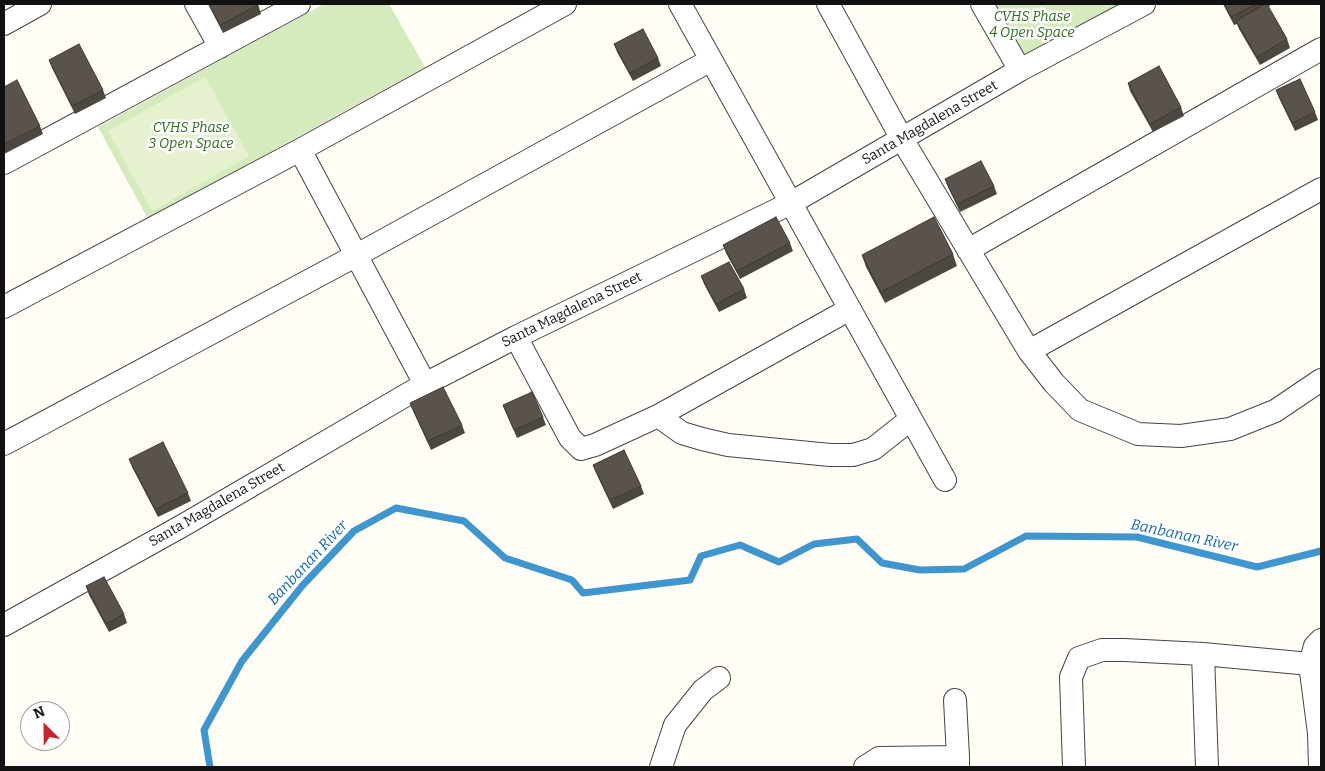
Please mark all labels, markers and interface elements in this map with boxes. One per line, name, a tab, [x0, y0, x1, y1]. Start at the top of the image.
park label: CVHS Phase 4 Open Space	[990, 9, 1074, 41]
street label: Santa Magdalena Street	[859, 77, 1001, 169]
park label: CVHS Phase 3 Open Space	[149, 120, 233, 152]
street label: Santa Magdalena Street	[499, 269, 645, 351]
street label: Santa Magdalena Street	[146, 459, 288, 551]
water label: Banbanan River	[1129, 516, 1239, 556]
water label: Banbanan River	[264, 517, 352, 609]
north arrow	[20, 701, 70, 751]
text: N	[31, 703, 48, 723]

